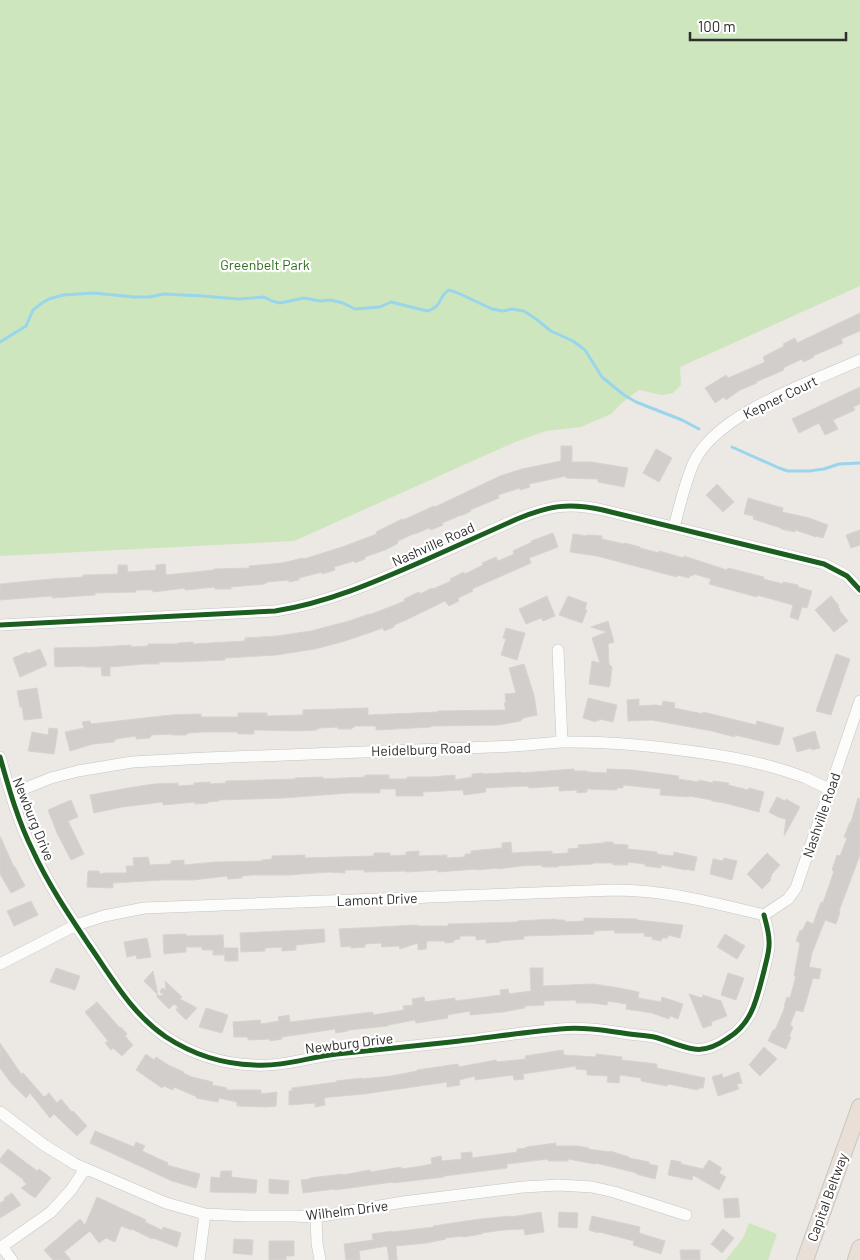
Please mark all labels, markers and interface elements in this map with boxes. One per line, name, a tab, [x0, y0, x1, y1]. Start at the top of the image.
scale bar	[690, 10, 846, 42]
text: 100 m	[698, 17, 736, 35]
park label: Greenbelt Park	[220, 256, 310, 273]
street label: Kepner Court	[740, 372, 820, 422]
street label: Nashville Road	[389, 518, 477, 570]
street label: Heidelburg Road	[371, 739, 471, 759]
street label: Nashville Road	[799, 770, 843, 860]
street label: Newburg Drive	[10, 775, 58, 863]
street label: Lamont Drive	[336, 889, 418, 909]
street label: Newburg Drive	[304, 1029, 394, 1057]
street label: Capital Beltway	[803, 1150, 851, 1244]
street label: Wilhelm Drive	[305, 1197, 389, 1223]

